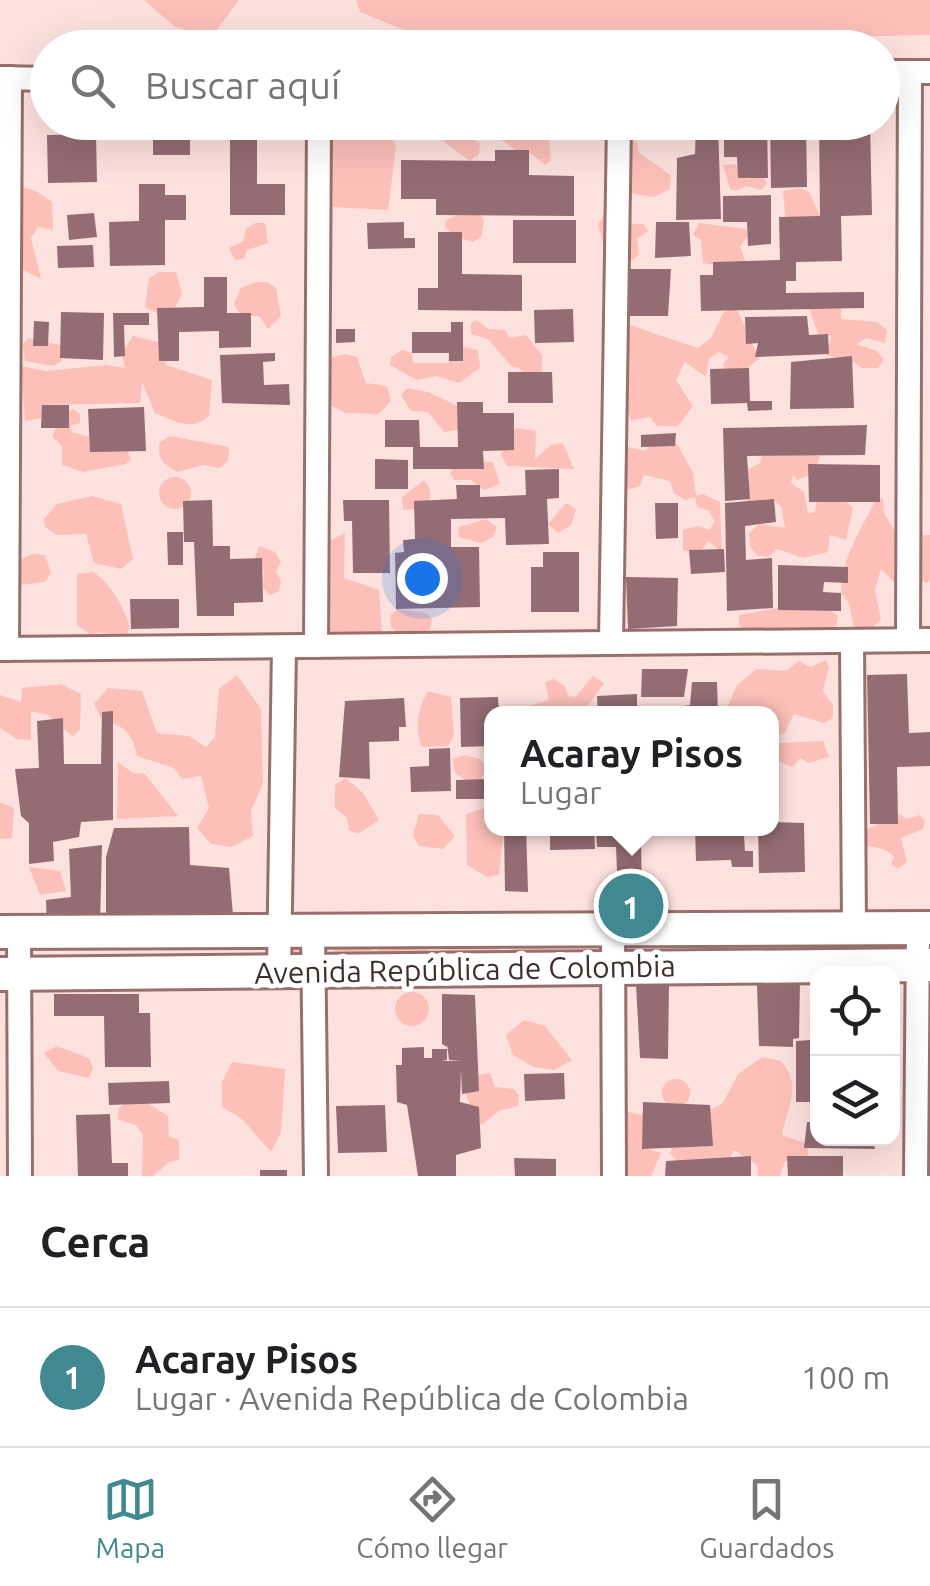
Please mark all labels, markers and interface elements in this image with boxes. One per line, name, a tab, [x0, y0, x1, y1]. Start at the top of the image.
search box	[30, 30, 900, 140]
icon: search	[65, 58, 120, 113]
text: Buscar aquí	[145, 64, 340, 106]
your location	[397, 553, 448, 604]
popup	[484, 706, 779, 836]
text: Acaray Pisos	[520, 732, 743, 774]
text: Lugar	[520, 774, 602, 810]
pin: 1	[598, 868, 664, 944]
street label: Avenida República de Colombia	[254, 948, 676, 990]
map controls	[810, 966, 900, 1146]
button: locate	[810, 966, 900, 1056]
button: layers	[810, 1056, 900, 1146]
text: Cerca	[40, 1218, 150, 1265]
text: Acaray Pisos	[135, 1338, 358, 1380]
text: 1	[63, 1359, 82, 1395]
text: 100 m	[801, 1359, 890, 1395]
text: Lugar · Avenida República de Colombia	[135, 1380, 689, 1416]
tab: Mapa	[96, 1472, 165, 1563]
tab: Cómo llegar	[356, 1472, 508, 1563]
tab: Guardados	[699, 1472, 834, 1563]

